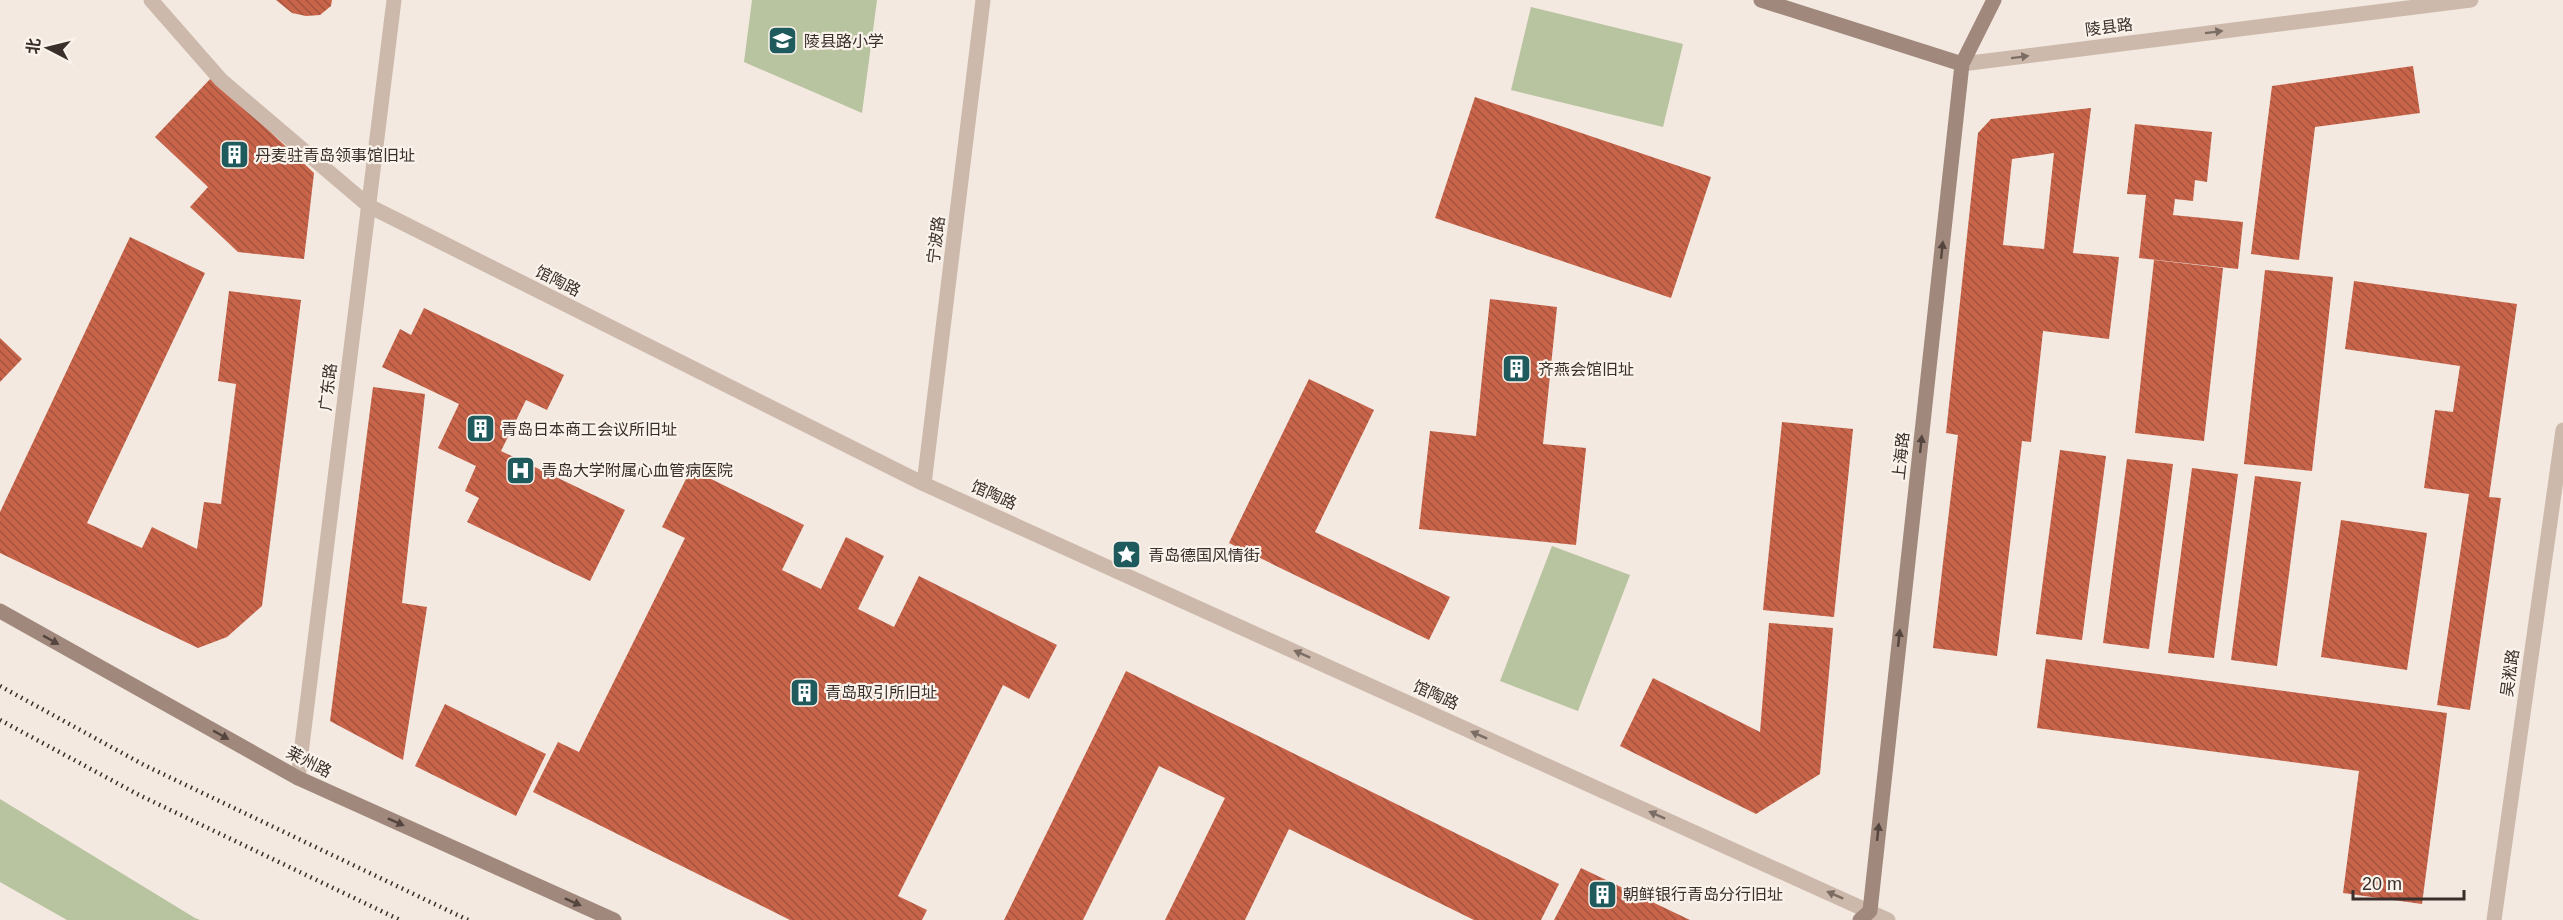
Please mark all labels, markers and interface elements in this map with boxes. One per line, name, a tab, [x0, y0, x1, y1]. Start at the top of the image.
street label: 陵县路	[2084, 16, 2134, 38]
north arrow	[18, 18, 78, 78]
school or university icon: 陵县路小学	[767, 25, 799, 57]
one-way arrow	[2204, 28, 2223, 37]
place label: 陵县路小学	[804, 33, 884, 50]
text: 北	[24, 37, 43, 55]
one-way arrow	[2011, 52, 2030, 61]
building icon: 丹麦驻青岛领事馆旧址	[218, 139, 250, 171]
place label: 丹麦驻青岛领事馆旧址	[255, 147, 415, 164]
street label: 宁波路	[925, 215, 947, 265]
one-way arrow	[1937, 241, 1947, 260]
street label: 馆陶路	[533, 263, 583, 299]
building icon: 齐燕会馆旧址	[1501, 353, 1533, 385]
place label: 齐燕会馆旧址	[1538, 361, 1634, 378]
street label: 广东路	[317, 362, 339, 412]
building icon: 青岛日本商工会议所旧址	[464, 413, 496, 445]
place label: 青岛日本商工会议所旧址	[501, 421, 677, 438]
street label: 上海路	[1890, 431, 1912, 481]
one-way arrow	[1916, 435, 1926, 454]
hospital icon: 青岛大学附属心血管病医院	[504, 454, 536, 486]
place label: 青岛大学附属心血管病医院	[541, 462, 733, 479]
street label: 馆陶路	[969, 477, 1019, 513]
place icon: 青岛德国风情街	[1111, 539, 1143, 571]
place label: 青岛德国风情街	[1148, 547, 1260, 564]
one-way arrow	[1895, 628, 1904, 647]
one-way arrow	[43, 634, 59, 645]
street label: 吴淞路	[2498, 648, 2522, 698]
one-way arrow	[1293, 650, 1310, 659]
building icon: 青岛取引所旧址	[788, 676, 820, 708]
street label: 馆陶路	[1411, 677, 1461, 713]
place label: 青岛取引所旧址	[825, 684, 937, 701]
one-way arrow	[213, 730, 230, 740]
one-way arrow	[1471, 730, 1488, 739]
street label: 莱州路	[284, 744, 334, 780]
one-way arrow	[1648, 810, 1666, 819]
one-way arrow	[387, 817, 404, 826]
one-way arrow	[1873, 822, 1883, 841]
scale bar	[2353, 863, 2464, 901]
text: 20 m	[2362, 874, 2402, 894]
building icon: 朝鲜银行青岛分行旧址	[1586, 878, 1618, 910]
place label: 朝鲜银行青岛分行旧址	[1623, 886, 1783, 903]
one-way arrow	[1825, 890, 1843, 900]
one-way arrow	[565, 897, 582, 906]

